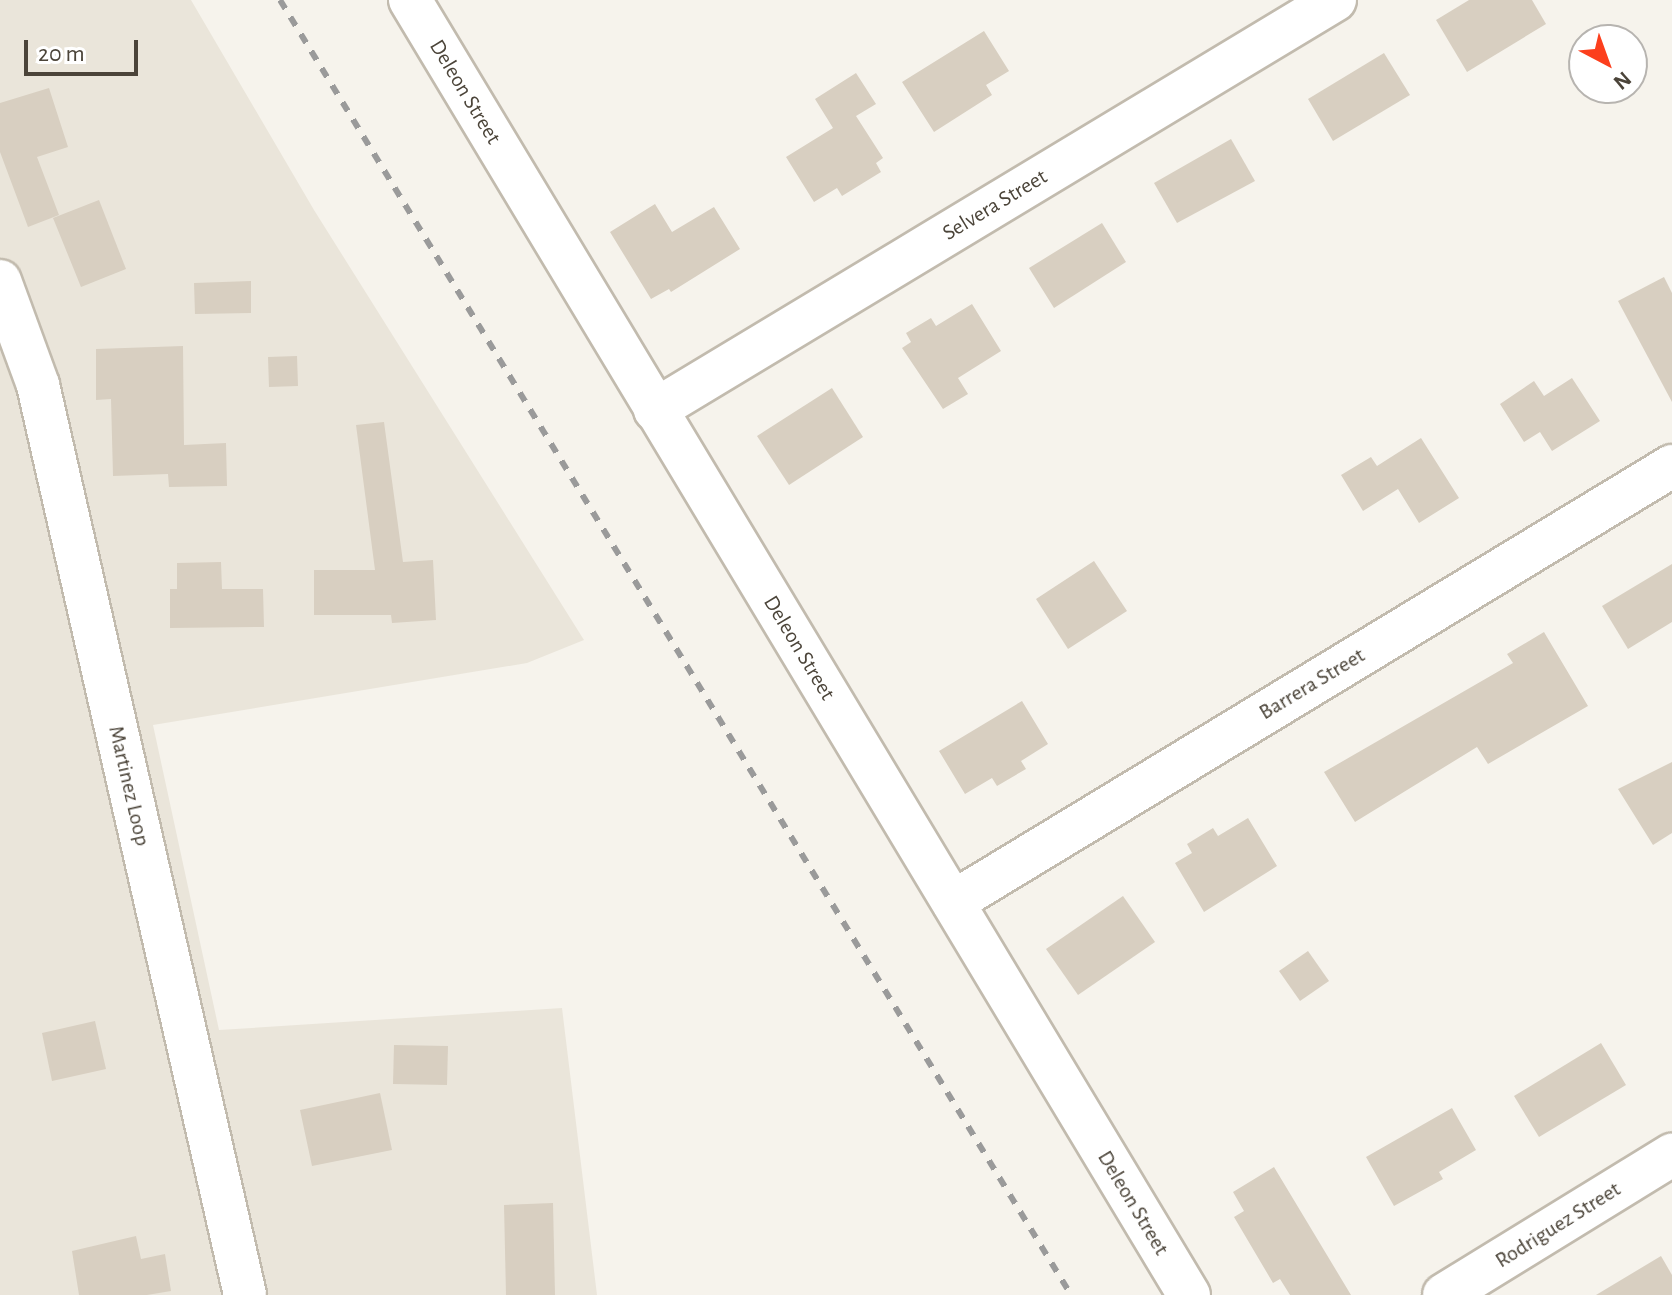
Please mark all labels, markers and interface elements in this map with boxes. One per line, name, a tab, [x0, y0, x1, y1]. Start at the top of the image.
scale bar	[28, 24, 142, 74]
north arrow	[1568, 24, 1648, 104]
street label: Deleon Street	[423, 35, 507, 149]
text: 20 m	[38, 42, 85, 66]
text: N	[1609, 67, 1635, 94]
street label: Selvera Street	[938, 164, 1052, 246]
street label: Deleon Street	[757, 591, 841, 705]
street label: Barrera Street	[1254, 642, 1370, 726]
street label: Martinez Loop	[102, 723, 156, 849]
street label: Deleon Street	[1091, 1146, 1175, 1260]
street label: Rodriguez Street	[1491, 1176, 1625, 1274]

